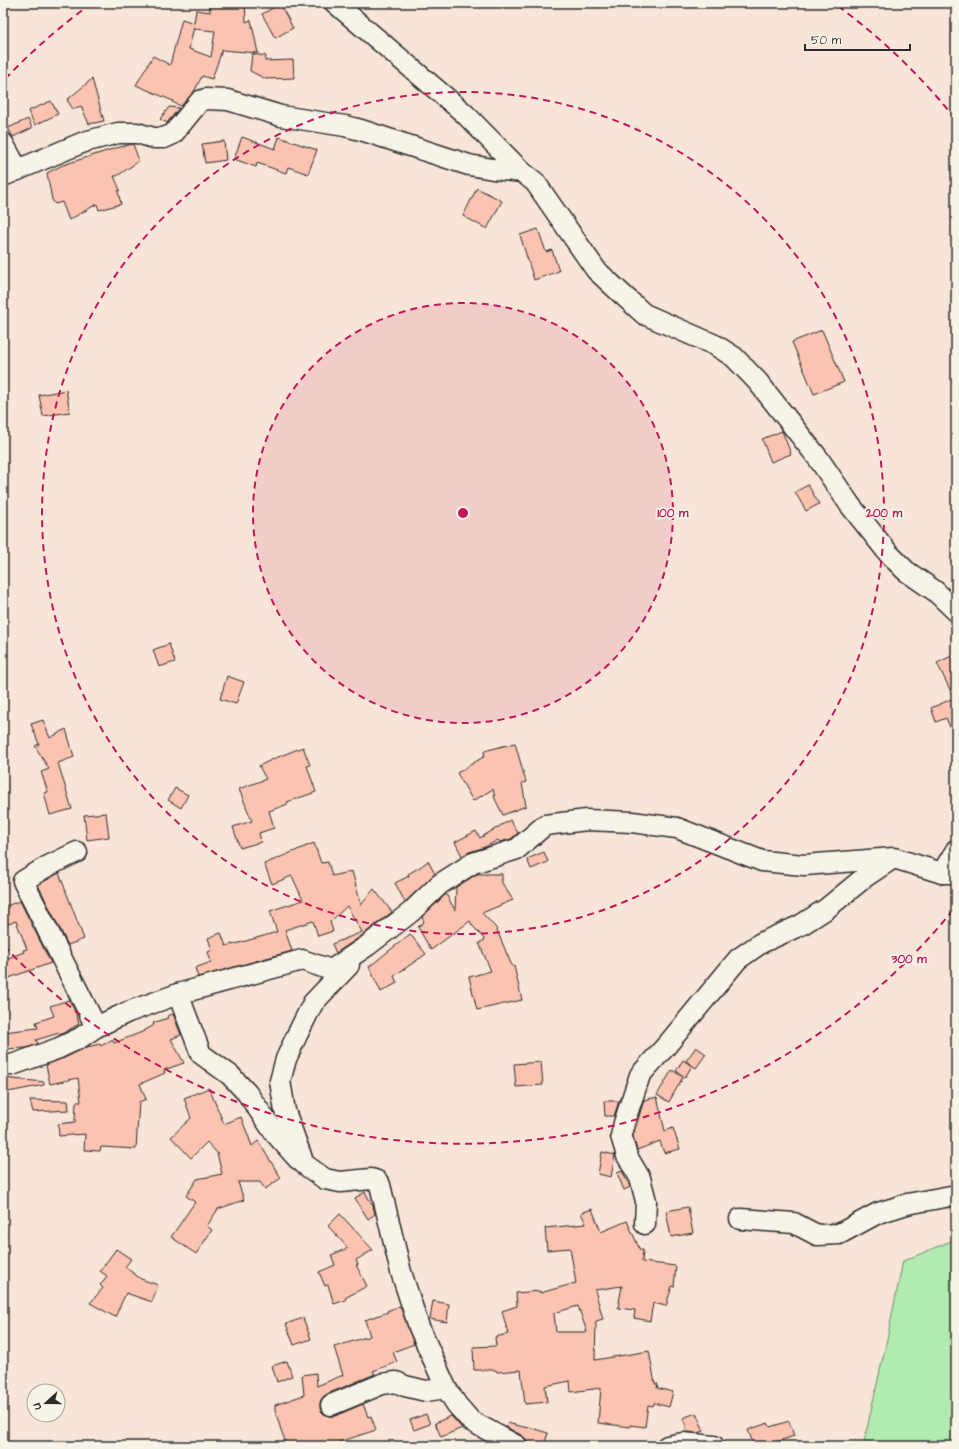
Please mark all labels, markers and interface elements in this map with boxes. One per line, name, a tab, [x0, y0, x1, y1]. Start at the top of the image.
scale bar	[805, 26, 910, 52]
text: 50 m	[811, 32, 842, 49]
text: 100 m	[658, 505, 689, 522]
text: 200 m	[865, 505, 903, 522]
centre of rings	[456, 506, 470, 520]
text: 300 m	[890, 951, 927, 968]
north arrow	[26, 1383, 66, 1423]
text: U	[29, 1401, 46, 1413]

